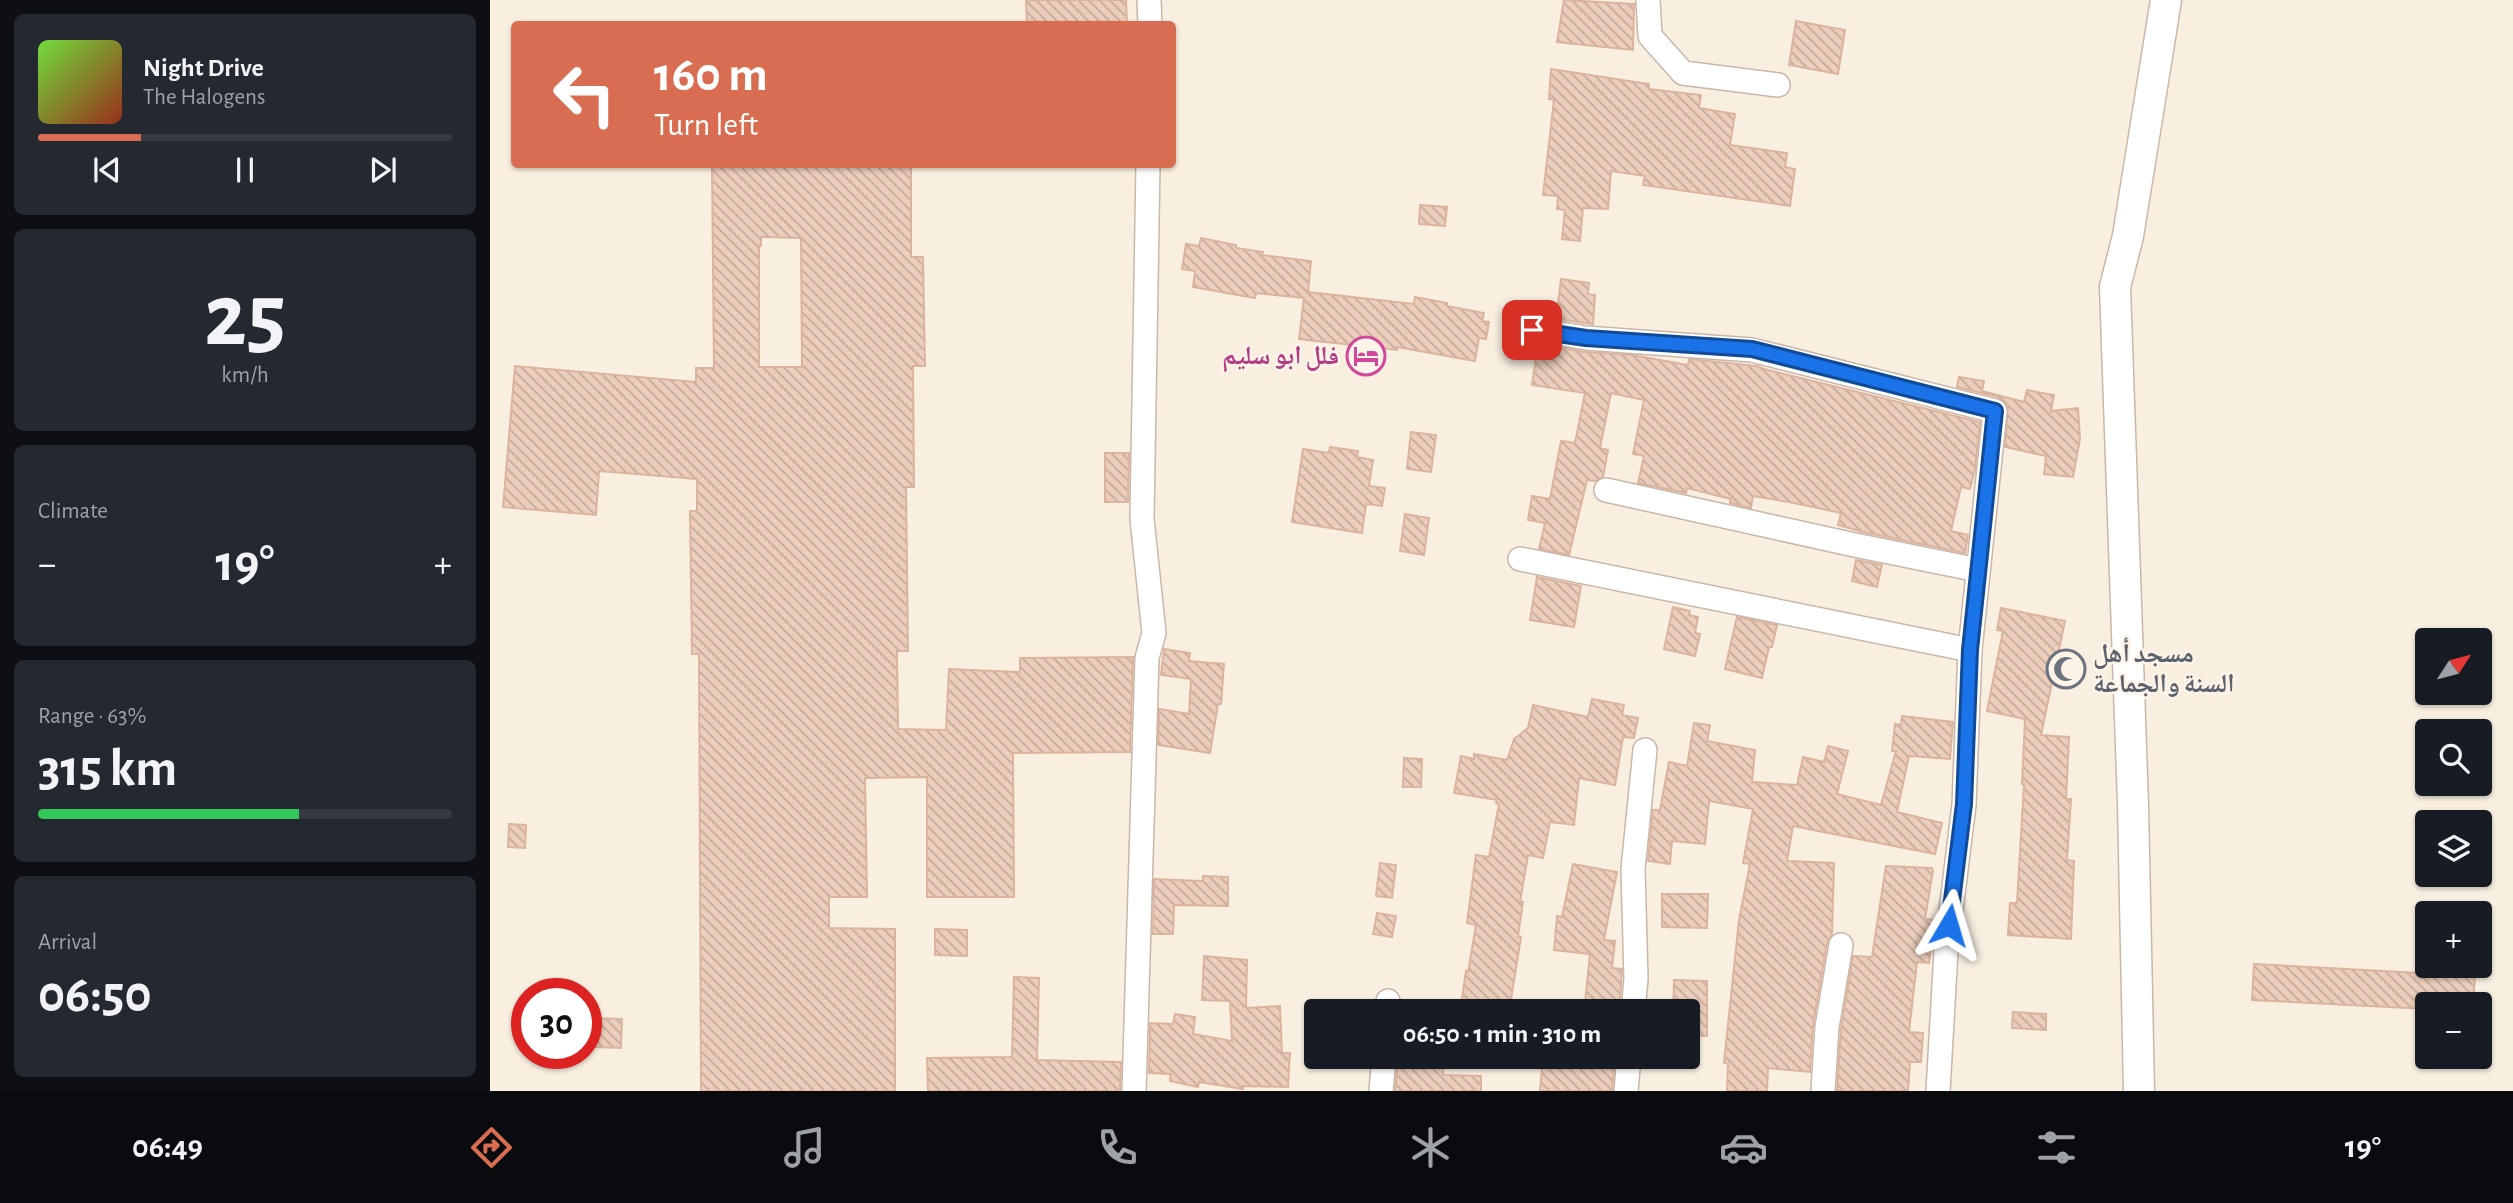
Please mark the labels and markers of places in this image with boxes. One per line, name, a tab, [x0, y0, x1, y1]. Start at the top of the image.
pin	[1502, 300, 1562, 360]
hotel icon: فلل ابو سليم	[1345, 335, 1387, 377]
place label: فلل ابو سليم	[1222, 343, 1339, 373]
place label: مسجد أهل السنة والجماعة	[2093, 637, 2235, 697]
mosque icon: مسجد أهل السنة والجماعة	[2045, 648, 2087, 690]

